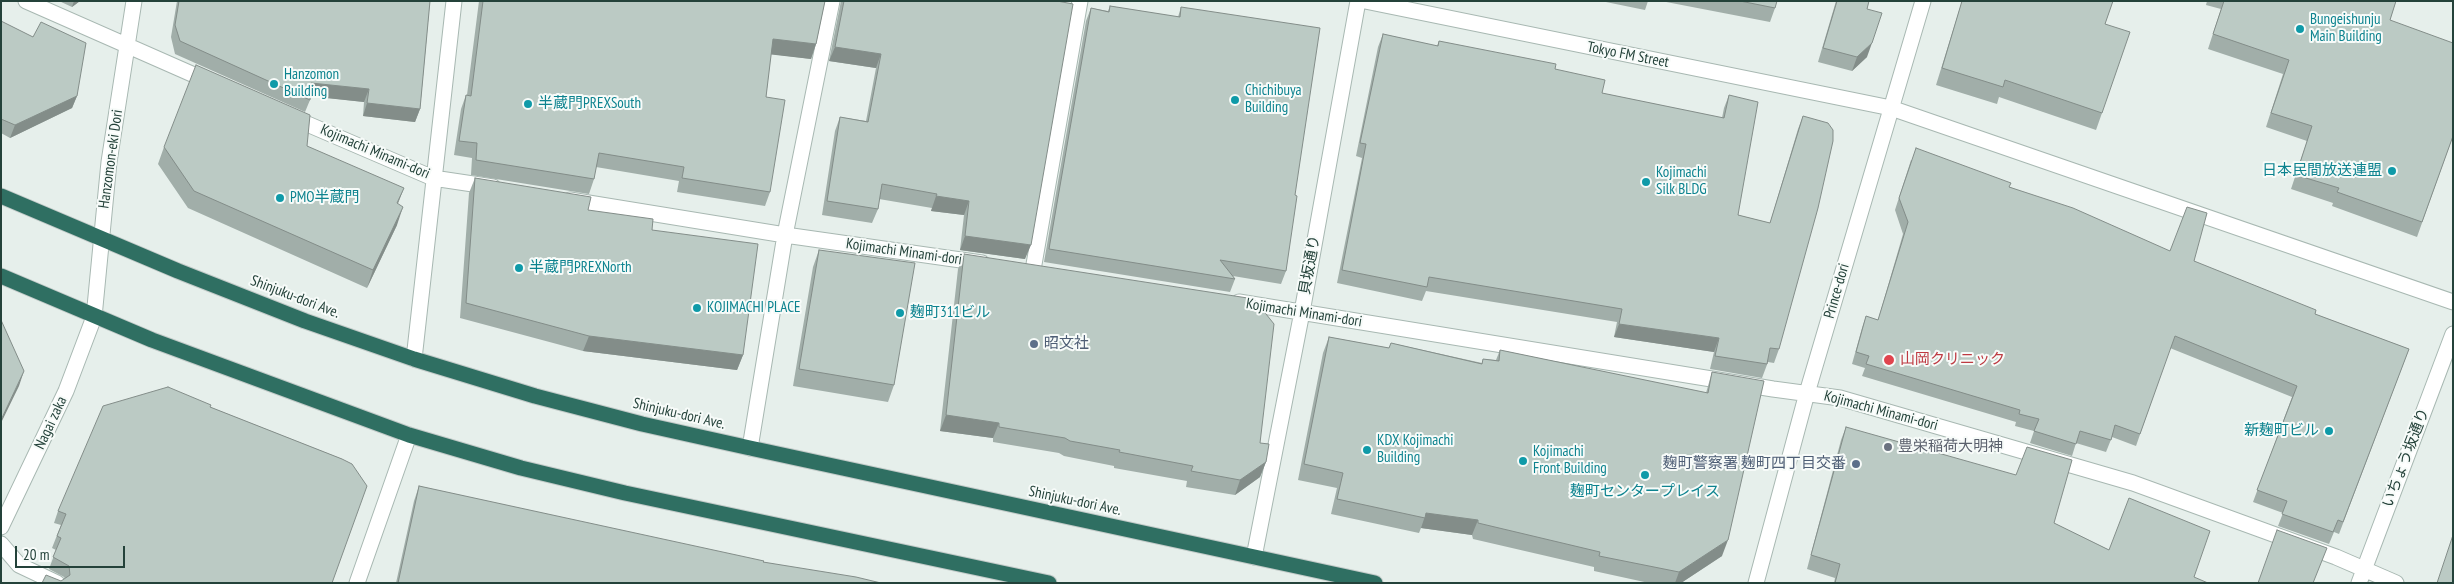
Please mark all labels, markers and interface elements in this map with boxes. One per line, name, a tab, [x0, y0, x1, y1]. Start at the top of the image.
place label: Bungeishunju Main Building	[2310, 11, 2382, 46]
marker: Bungeishunju Main Building	[2294, 23, 2306, 35]
street label: Tokyo FM Street	[1586, 38, 1670, 72]
place label: Hanzomon Building	[284, 66, 339, 101]
marker: Hanzomon Building	[268, 78, 280, 90]
place label: Chichibuya Building	[1245, 82, 1302, 117]
marker: Chichibuya Building	[1229, 94, 1241, 106]
place label: 半蔵門PREXSouth	[538, 95, 641, 113]
marker: 半蔵門PREXSouth	[522, 98, 534, 110]
street label: Hanzomon-eki Dori	[95, 108, 127, 210]
street label: Kojimachi Minami-dori	[318, 121, 432, 183]
place label: 日本民間放送連盟	[2262, 162, 2382, 180]
place label: Kojimachi Silk BLDG	[1656, 164, 1707, 199]
marker: 日本民間放送連盟	[2386, 165, 2398, 177]
marker: Kojimachi Silk BLDG	[1640, 176, 1652, 188]
place label: PMO半蔵門	[290, 189, 360, 207]
marker: PMO半蔵門	[274, 192, 286, 204]
street label: 貝坂通り	[1296, 234, 1324, 296]
street label: Kojimachi Minami-dori	[845, 235, 963, 269]
place label: 半蔵門PREXNorth	[529, 259, 632, 277]
street label: Prince-dori	[1821, 261, 1853, 321]
marker: 半蔵門PREXNorth	[513, 262, 525, 274]
street label: Shinjuku-dori Ave.	[248, 272, 342, 322]
street label: Kojimachi Minami-dori	[1245, 295, 1363, 331]
place label: KOJIMACHI PLACE	[707, 299, 800, 317]
marker: KOJIMACHI PLACE	[691, 302, 703, 314]
place label: 麹町311ビル	[910, 304, 990, 322]
marker: 麹町311ビル	[894, 307, 906, 319]
place label: 昭文社	[1044, 335, 1089, 353]
marker: 昭文社	[1028, 338, 1040, 350]
place label: 山岡クリニック	[1900, 351, 2005, 369]
marker: 山岡クリニック	[1882, 353, 1896, 367]
street label: Kojimachi Minami-dori	[1822, 387, 1940, 435]
street label: Nagai zaka	[31, 394, 71, 452]
street label: Shinjuku-dori Ave.	[631, 395, 727, 433]
street label: いちょう坂通り	[2379, 406, 2433, 510]
place label: 新麹町ビル	[2244, 422, 2319, 440]
marker: 新麹町ビル	[2323, 425, 2335, 437]
place label: KDX Kojimachi Building	[1377, 432, 1453, 467]
place label: 豊栄稲荷大明神	[1898, 438, 2003, 456]
marker: 豊栄稲荷大明神	[1882, 441, 1894, 453]
place label: Kojimachi Front Building	[1533, 443, 1607, 478]
marker: KDX Kojimachi Building	[1361, 444, 1373, 456]
marker: Kojimachi Front Building	[1517, 455, 1529, 467]
place label: 麹町警察署 麹町四丁目交番	[1663, 455, 1846, 473]
marker: 麹町警察署 麹町四丁目交番	[1850, 458, 1862, 470]
marker: 麹町センタープレイス	[1639, 469, 1651, 481]
street label: Shinjuku-dori Ave.	[1027, 482, 1123, 520]
place label: 麹町センタープレイス	[1570, 483, 1720, 501]
scale bar	[18, 536, 128, 568]
text: 20 m	[23, 545, 49, 564]

